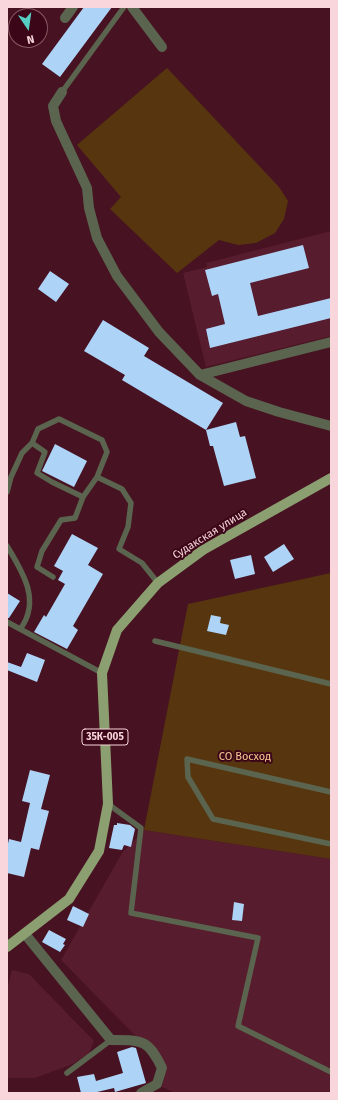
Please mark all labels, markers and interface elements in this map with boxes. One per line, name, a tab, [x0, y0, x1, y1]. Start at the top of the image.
north arrow	[8, 8, 48, 48]
text: N	[26, 32, 36, 46]
street label: Судакская улица	[170, 506, 250, 562]
road number: 35К-005	[82, 729, 128, 745]
park label: СО Восход	[219, 750, 271, 764]

